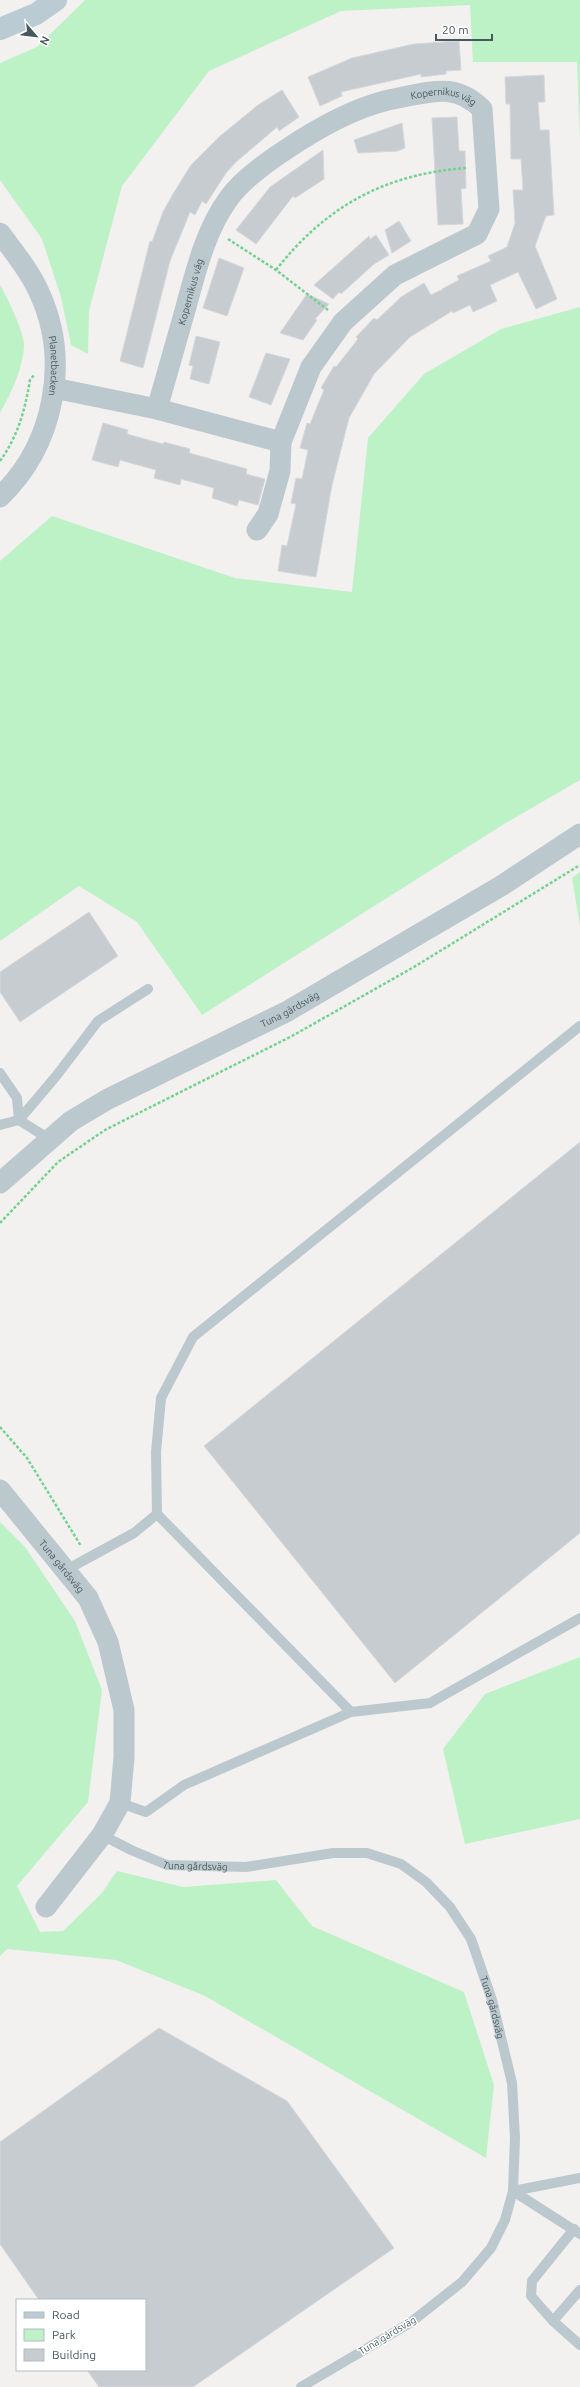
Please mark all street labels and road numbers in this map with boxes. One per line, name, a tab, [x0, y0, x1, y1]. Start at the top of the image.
street label: Kopernikus väg	[409, 86, 478, 108]
street label: Kopernikus väg	[176, 257, 205, 326]
street label: Planetbacken	[47, 335, 60, 397]
street label: Tuna gårdsväg	[259, 989, 321, 1030]
street label: Tuna gårdsväg	[37, 1538, 86, 1595]
street label: Tuna gårdsväg	[161, 1859, 228, 1873]
street label: Tuna gårdsväg	[478, 1975, 506, 2040]
street label: Tuna gårdsväg	[357, 2314, 418, 2357]

